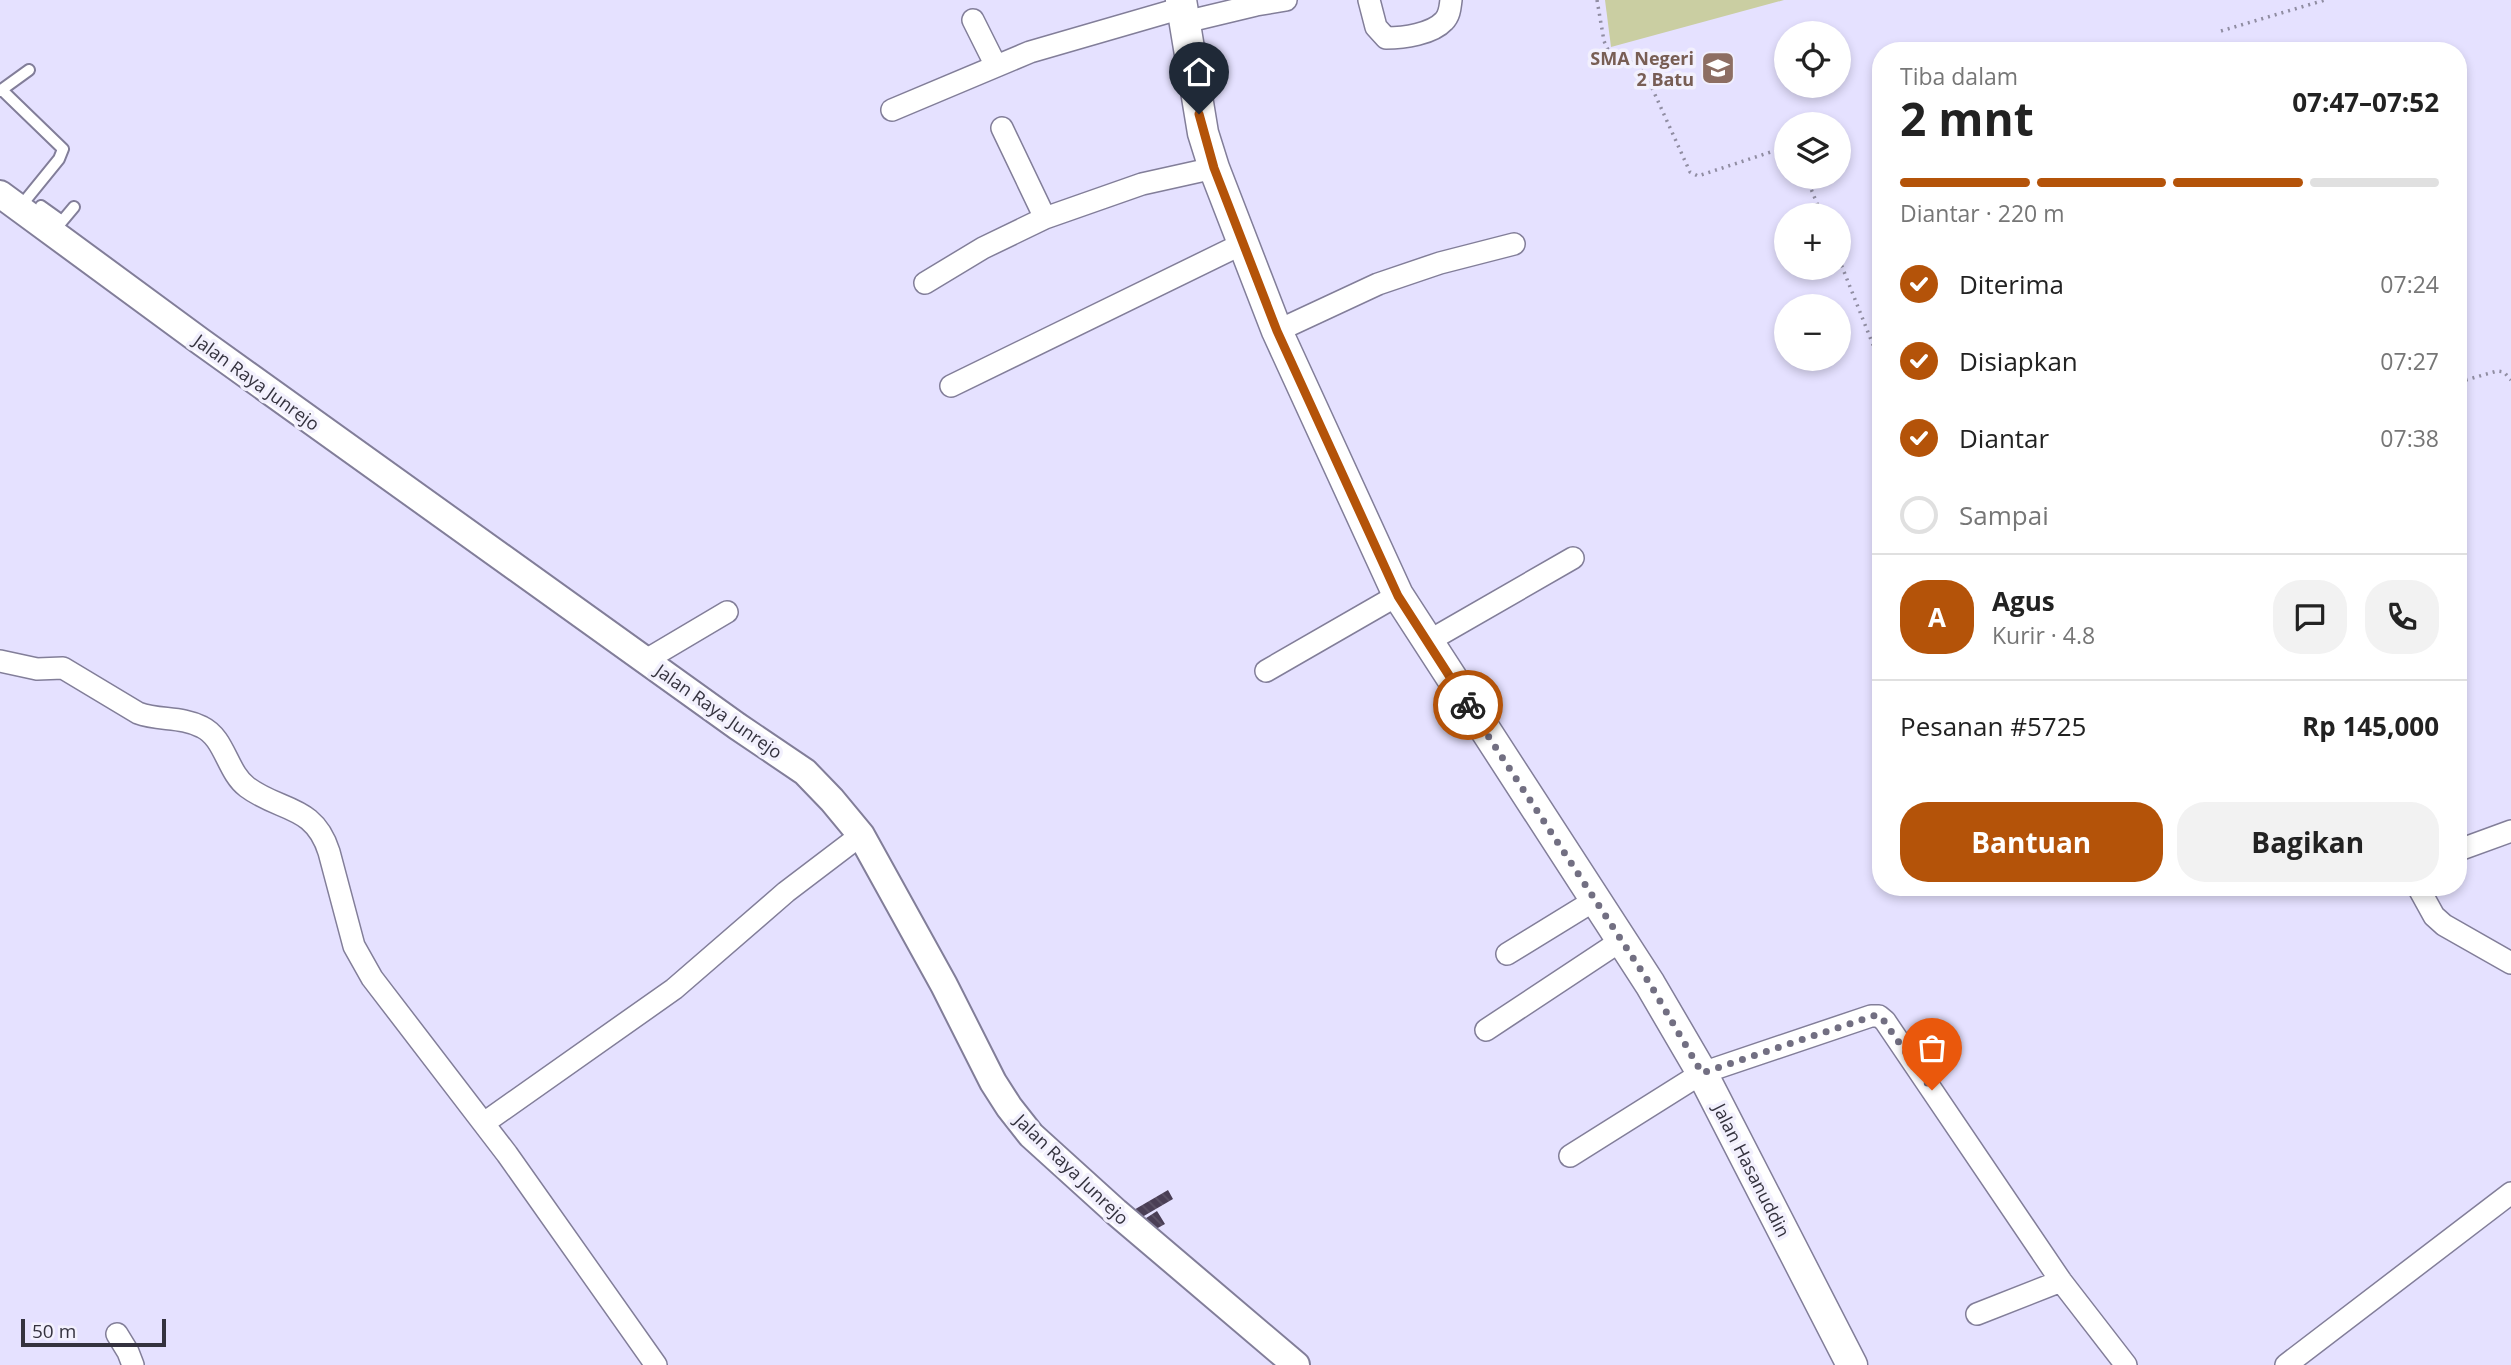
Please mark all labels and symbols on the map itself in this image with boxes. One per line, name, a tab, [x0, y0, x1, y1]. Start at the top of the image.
pin	[1169, 42, 1229, 114]
place label: SMA Negeri 2 Batu	[1590, 46, 1694, 91]
school or university icon: SMA Negeri 2 Batu	[1699, 49, 1737, 87]
street label: Jalan Raya Junrejo	[188, 327, 325, 436]
street label: Jalan Raya Junrejo	[649, 657, 787, 764]
courier	[1433, 670, 1503, 740]
pin	[1902, 1018, 1962, 1090]
street label: Jalan Hasanuddin	[1707, 1097, 1796, 1241]
street label: Jalan Raya Junrejo	[1008, 1107, 1134, 1230]
scale bar	[21, 1316, 166, 1348]

